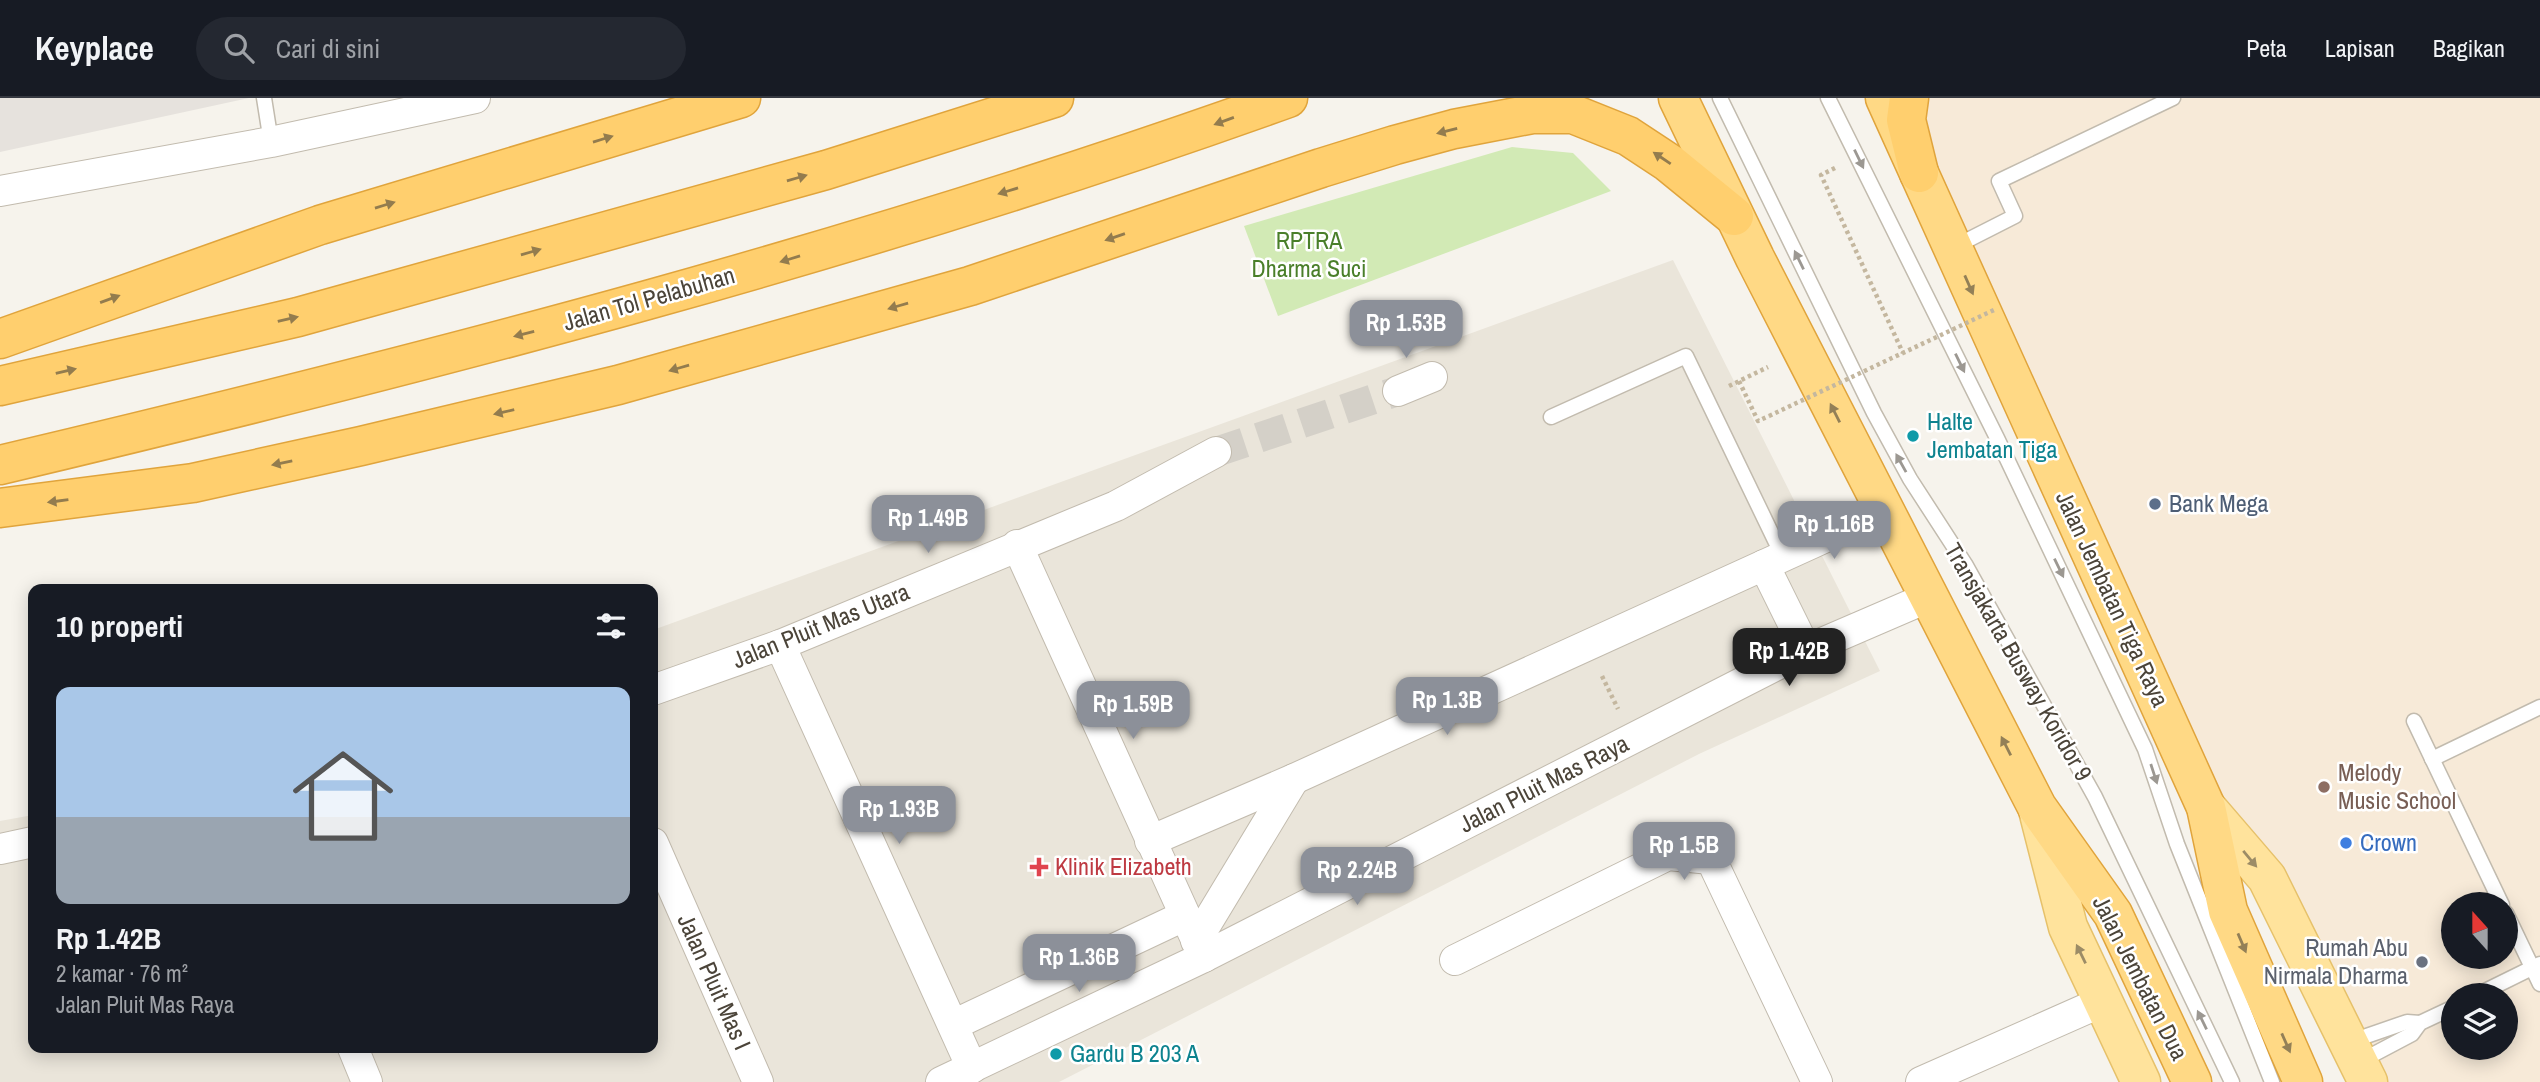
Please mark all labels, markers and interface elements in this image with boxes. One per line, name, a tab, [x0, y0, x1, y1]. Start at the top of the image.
search box	[196, 17, 686, 80]
text: Keyplace	[35, 26, 154, 70]
icon: search	[220, 29, 258, 67]
text: Cari di sini	[276, 31, 380, 66]
text: Peta	[2246, 32, 2287, 64]
text: Lapisan	[2325, 32, 2395, 64]
text: Bagikan	[2433, 32, 2505, 64]
one-way arrow	[1213, 116, 1234, 127]
one-way arrow	[1436, 126, 1458, 137]
one-way arrow	[593, 134, 614, 144]
one-way arrow	[1853, 149, 1864, 169]
one-way arrow	[1653, 151, 1671, 165]
one-way arrow	[787, 173, 808, 183]
one-way arrow	[997, 187, 1018, 197]
one-way arrow	[375, 200, 396, 210]
park label: RPTRA Dharma Suci	[1252, 224, 1366, 284]
one-way arrow	[1104, 232, 1125, 243]
one-way arrow	[521, 247, 542, 257]
one-way arrow	[1794, 250, 1805, 270]
one-way arrow	[780, 254, 801, 264]
street label: Jalan Tol Pelabuhan	[559, 258, 738, 338]
one-way arrow	[1964, 274, 1975, 295]
one-way arrow	[100, 293, 121, 304]
pin: Rp 1.53B	[1334, 300, 1478, 360]
one-way arrow	[887, 301, 909, 312]
text: Rp 1.53B	[1366, 307, 1446, 338]
one-way arrow	[277, 314, 299, 325]
one-way arrow	[513, 329, 535, 340]
one-way arrow	[1954, 353, 1965, 373]
one-way arrow	[668, 363, 689, 373]
one-way arrow	[56, 365, 78, 376]
one-way arrow	[1829, 403, 1840, 423]
place label: Halte Jembatan Tiga	[1927, 405, 2058, 465]
one-way arrow	[493, 407, 515, 418]
marker: Halte Jembatan Tiga	[1905, 428, 1921, 444]
one-way arrow	[1895, 453, 1907, 473]
one-way arrow	[271, 458, 293, 469]
street label: Jalan Jembatan Tiga Raya	[2049, 486, 2177, 712]
place label: Bank Mega	[2169, 487, 2269, 519]
one-way arrow	[47, 495, 69, 506]
pin: Rp 1.49B	[856, 496, 1000, 555]
marker: Bank Mega	[2147, 496, 2163, 512]
text: Rp 1.49B	[888, 502, 968, 533]
pin: Rp 1.16B	[1762, 502, 1906, 561]
text: Rp 1.16B	[1794, 508, 1874, 539]
street label: Transjakarta Busway Koridor 9	[1938, 537, 2100, 786]
one-way arrow	[2053, 558, 2065, 578]
street label: Jalan Pluit Mas Utara	[727, 575, 914, 675]
text: 10 properti	[56, 606, 183, 646]
icon: filters	[592, 607, 630, 645]
pin: Rp 1.42B	[1717, 628, 1861, 688]
text: Rp 1.42B	[1749, 635, 1829, 666]
pin: Rp 1.3B	[1382, 678, 1512, 737]
pin: Rp 1.59B	[1061, 682, 1205, 741]
text: Rp 1.3B	[1412, 684, 1482, 715]
text: Rp 1.59B	[1093, 688, 1173, 719]
street label: Jalan Pluit Mas Raya	[1453, 727, 1634, 840]
icon: home	[280, 733, 406, 859]
one-way arrow	[2000, 736, 2012, 756]
place label: Melody Music School	[2338, 756, 2456, 816]
one-way arrow	[2149, 764, 2160, 785]
marker: Melody Music School	[2316, 779, 2332, 795]
pin: Rp 1.93B	[827, 786, 971, 846]
text: Rp 1.93B	[859, 793, 939, 824]
pin: Rp 1.5B	[1619, 822, 1749, 882]
place label: Crown	[2360, 826, 2417, 858]
text: Rp 1.5B	[1649, 829, 1719, 860]
marker: Crown	[2338, 835, 2354, 851]
pin: Rp 2.24B	[1285, 848, 1429, 907]
one-way arrow	[2243, 849, 2258, 867]
place label: Klinik Elizabeth	[1055, 850, 1192, 882]
text: Rp 2.24B	[1317, 854, 1397, 885]
marker: Klinik Elizabeth	[1029, 857, 1049, 877]
street label: Jalan Jembatan Dua	[2086, 890, 2196, 1065]
north arrow	[2441, 892, 2518, 970]
map controls	[2441, 892, 2518, 1060]
street label: Jalan Pluit Mas I	[671, 909, 759, 1055]
text: Rp 1.42B	[56, 918, 161, 958]
place label: Rumah Abu Nirmala Dharma	[2264, 931, 2408, 991]
one-way arrow	[2236, 933, 2248, 953]
pin: Rp 1.36B	[1007, 934, 1151, 994]
text: Rp 1.36B	[1039, 941, 1119, 972]
one-way arrow	[2076, 944, 2087, 964]
marker: Rumah Abu Nirmala Dharma	[2414, 954, 2430, 970]
text: 2 kamar · 76 m²	[56, 958, 188, 989]
button: layers	[2441, 983, 2518, 1060]
text: Jalan Pluit Mas Raya	[56, 989, 234, 1020]
one-way arrow	[2196, 1010, 2207, 1031]
one-way arrow	[2281, 1032, 2292, 1053]
place label: Gardu B 203 A	[1070, 1037, 1200, 1069]
marker: Gardu B 203 A	[1048, 1046, 1064, 1062]

